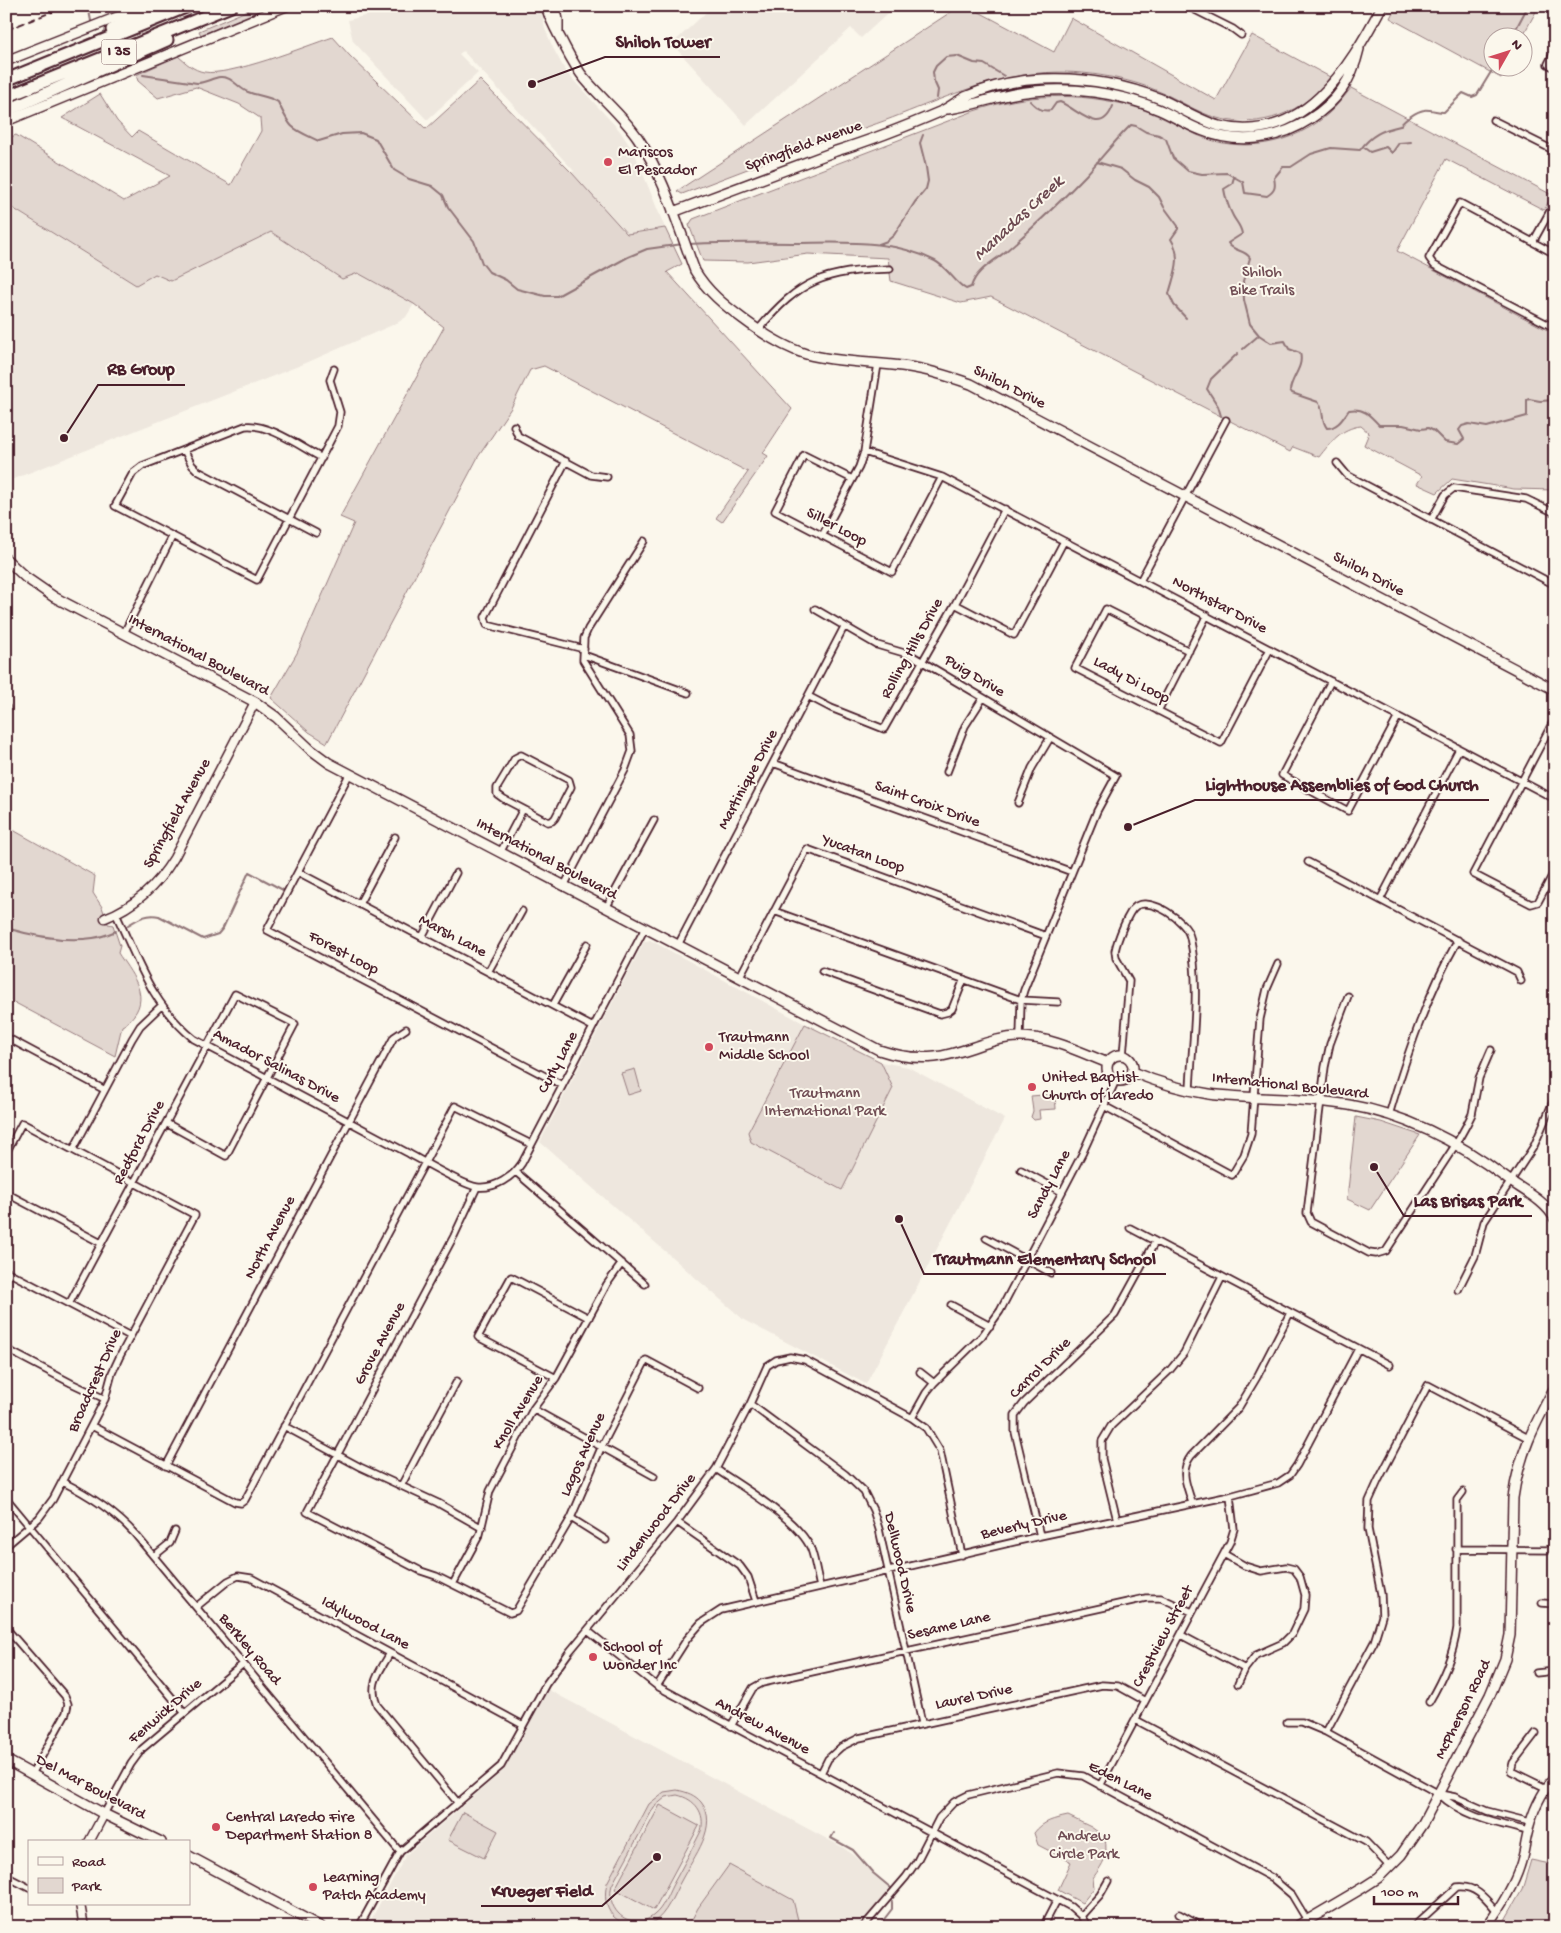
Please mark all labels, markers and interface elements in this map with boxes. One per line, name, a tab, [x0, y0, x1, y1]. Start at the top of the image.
callout: Shiloh Tower	[605, 24, 720, 57]
north arrow	[1484, 28, 1534, 78]
text: Shiloh Tower	[615, 33, 713, 54]
text: N	[1507, 36, 1526, 54]
road number: I 35	[102, 40, 136, 64]
street label: Springfield Avenue	[743, 117, 866, 177]
place label: Mariscos El Pescador	[618, 144, 697, 181]
marker: Mariscos El Pescador	[602, 156, 614, 168]
water label: Manadas Creek	[970, 171, 1070, 266]
park label: Shiloh Bike Trails	[1229, 264, 1295, 301]
callout: RB Group	[98, 352, 185, 385]
text: RB Group	[106, 360, 175, 381]
street label: Shiloh Drive	[970, 362, 1049, 415]
street label: Siller Loop	[802, 504, 870, 552]
street label: Shiloh Drive	[1329, 548, 1408, 602]
street label: Northstar Drive	[1168, 573, 1271, 639]
street label: Rolling Hills Drive	[878, 595, 949, 703]
street label: International Boulevard	[124, 611, 273, 702]
street label: Puig Drive	[939, 651, 1008, 703]
street label: Lady Di Loop	[1090, 653, 1173, 709]
street label: Martinique Drive	[715, 726, 784, 833]
street label: Springfield Avenue	[140, 755, 216, 872]
callout: Lighthouse Assemblies of God Church	[1195, 767, 1489, 800]
text: Lighthouse Assemblies of God Church	[1205, 776, 1479, 797]
street label: Saint Croix Drive	[872, 777, 983, 833]
street label: International Boulevard	[472, 815, 621, 906]
street label: Yucatan Loop	[817, 831, 907, 879]
street label: Marsh Lane	[415, 911, 490, 963]
street label: Forest Loop	[304, 927, 382, 981]
street label: Amador Salinas Drive	[209, 1025, 343, 1109]
street label: Curly Lane	[535, 1028, 584, 1097]
place label: Trautmann Middle School	[718, 1029, 809, 1066]
marker: Trautmann Middle School	[703, 1041, 715, 1053]
place label: United Baptist Church of Laredo	[1042, 1069, 1154, 1106]
street label: International Boulevard	[1211, 1069, 1371, 1105]
marker: United Baptist Church of Laredo	[1026, 1081, 1038, 1093]
park label: Trautmann International Park	[765, 1085, 887, 1122]
street label: Redford Drive	[110, 1097, 171, 1188]
street label: Sandy Lane	[1024, 1147, 1076, 1223]
callout: Las Brisas Park	[1404, 1183, 1532, 1216]
text: Las Brisas Park	[1414, 1192, 1524, 1213]
street label: North Avenue	[241, 1193, 301, 1283]
callout: Trautmann Elementary School	[924, 1241, 1166, 1274]
text: Trautmann Elementary School	[932, 1250, 1156, 1271]
street label: Grove Avenue	[351, 1299, 411, 1389]
street label: Broadcrest Drive	[64, 1326, 128, 1436]
street label: Carrol Drive	[1006, 1334, 1076, 1404]
street label: Knoll Avenue	[489, 1372, 549, 1454]
street label: Lagos Avenue	[557, 1409, 611, 1500]
street label: Lindenwood Drive	[613, 1470, 702, 1576]
street label: Beverly Drive	[978, 1507, 1069, 1545]
street label: Dellwood Drive	[878, 1510, 920, 1616]
street label: Crestview Street	[1129, 1582, 1200, 1691]
street label: Idylwood Lane	[318, 1593, 413, 1656]
street label: Sesame Lane	[906, 1608, 993, 1646]
street label: Berkley Road	[213, 1610, 285, 1691]
place label: School of Wonder Inc	[603, 1639, 677, 1676]
marker: School of Wonder Inc	[587, 1651, 599, 1663]
street label: McPherson Road	[1432, 1656, 1497, 1763]
street label: Fenwick Drive	[125, 1674, 207, 1750]
street label: Laurel Drive	[934, 1680, 1015, 1715]
street label: Andrew Avenue	[711, 1694, 813, 1760]
street label: Del Mar Boulevard	[31, 1750, 150, 1826]
street label: Eden Lane	[1085, 1758, 1156, 1807]
place label: Central Laredo Fire Department Station 8	[225, 1809, 373, 1846]
marker: Central Laredo Fire Department Station 8	[210, 1821, 222, 1833]
park label: Andrew Circle Park	[1049, 1828, 1121, 1865]
legend	[28, 1840, 190, 1906]
text: Road	[72, 1854, 106, 1872]
place label: Learning Patch Academy	[322, 1869, 426, 1906]
callout: Krueger Field	[481, 1873, 602, 1906]
scale bar	[1374, 1873, 1457, 1905]
text: Park	[71, 1878, 102, 1896]
marker: Learning Patch Academy	[307, 1881, 319, 1893]
text: Krueger Field	[490, 1882, 595, 1903]
text: 100 m	[1380, 1884, 1419, 1902]

